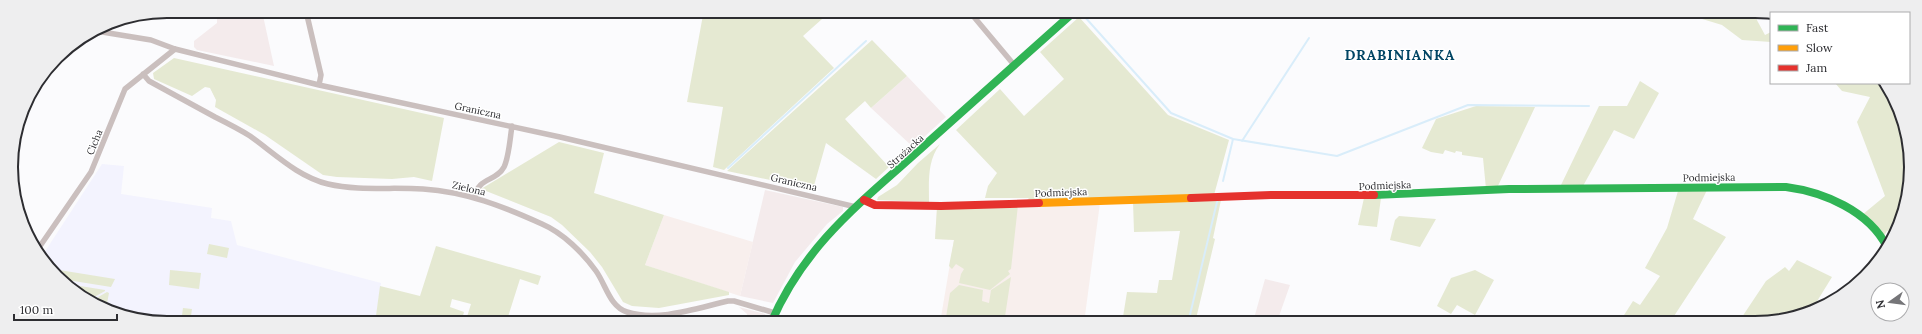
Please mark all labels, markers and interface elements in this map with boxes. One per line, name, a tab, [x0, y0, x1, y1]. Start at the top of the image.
legend	[1770, 12, 1910, 84]
text: Fast	[1806, 20, 1829, 35]
text: Slow	[1806, 40, 1833, 55]
district label: DRABINIANKA	[1345, 46, 1455, 64]
text: Jam	[1805, 60, 1827, 75]
street label: Graniczna	[453, 99, 502, 122]
street label: Cicha	[84, 128, 105, 157]
street label: Strażacka	[884, 131, 926, 171]
street label: Graniczna	[769, 171, 818, 194]
street label: Podmiejska	[1683, 171, 1735, 184]
street label: Zielona	[451, 178, 487, 199]
street label: Podmiejska	[1358, 178, 1412, 193]
street label: Podmiejska	[1034, 185, 1088, 200]
north arrow	[1870, 282, 1910, 322]
scale bar	[14, 296, 117, 322]
text: N	[1872, 298, 1888, 310]
text: 100 m	[20, 302, 53, 317]

